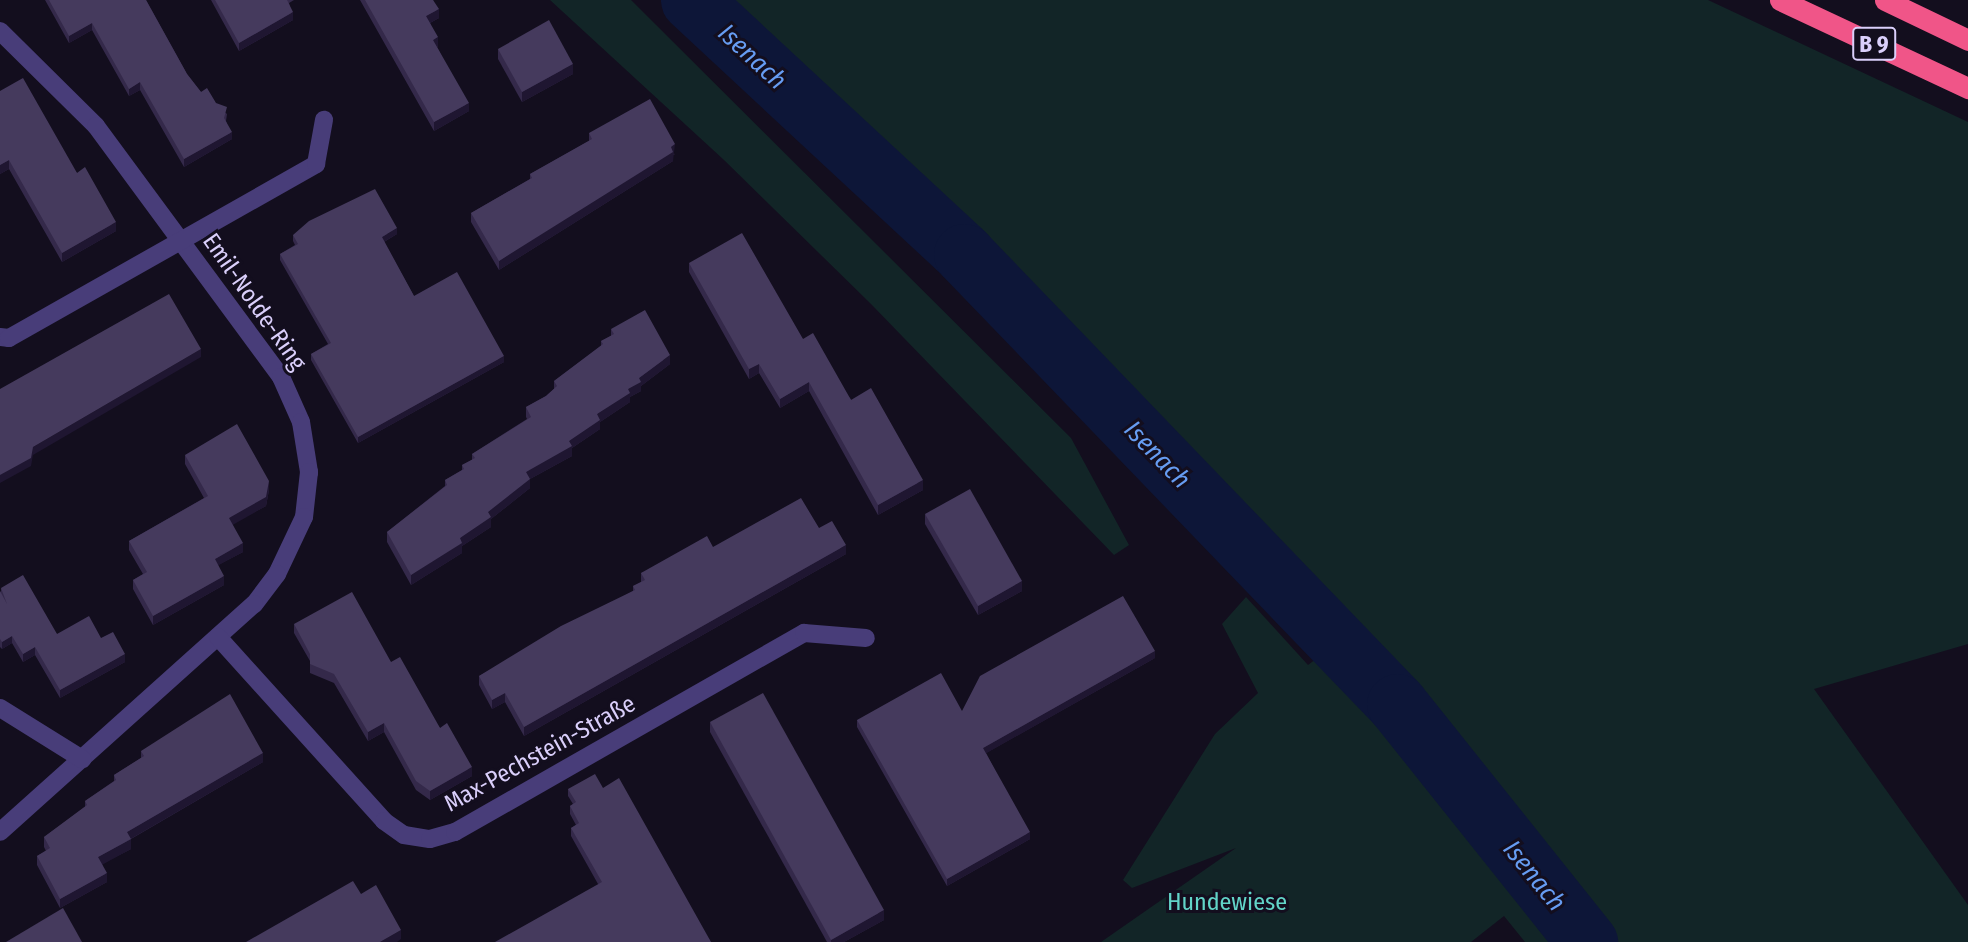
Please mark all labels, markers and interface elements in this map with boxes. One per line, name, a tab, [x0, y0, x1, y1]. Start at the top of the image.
water label: Isenach	[711, 18, 793, 96]
road number: B 9	[1851, 24, 1897, 64]
street label: Emil-Nolde-Ring	[196, 228, 312, 376]
water label: Isenach	[1117, 415, 1197, 495]
street label: Max-Pechstein-Straße	[439, 690, 641, 818]
water label: Isenach	[1496, 834, 1572, 918]
park label: Hundewiese	[1167, 889, 1287, 917]

